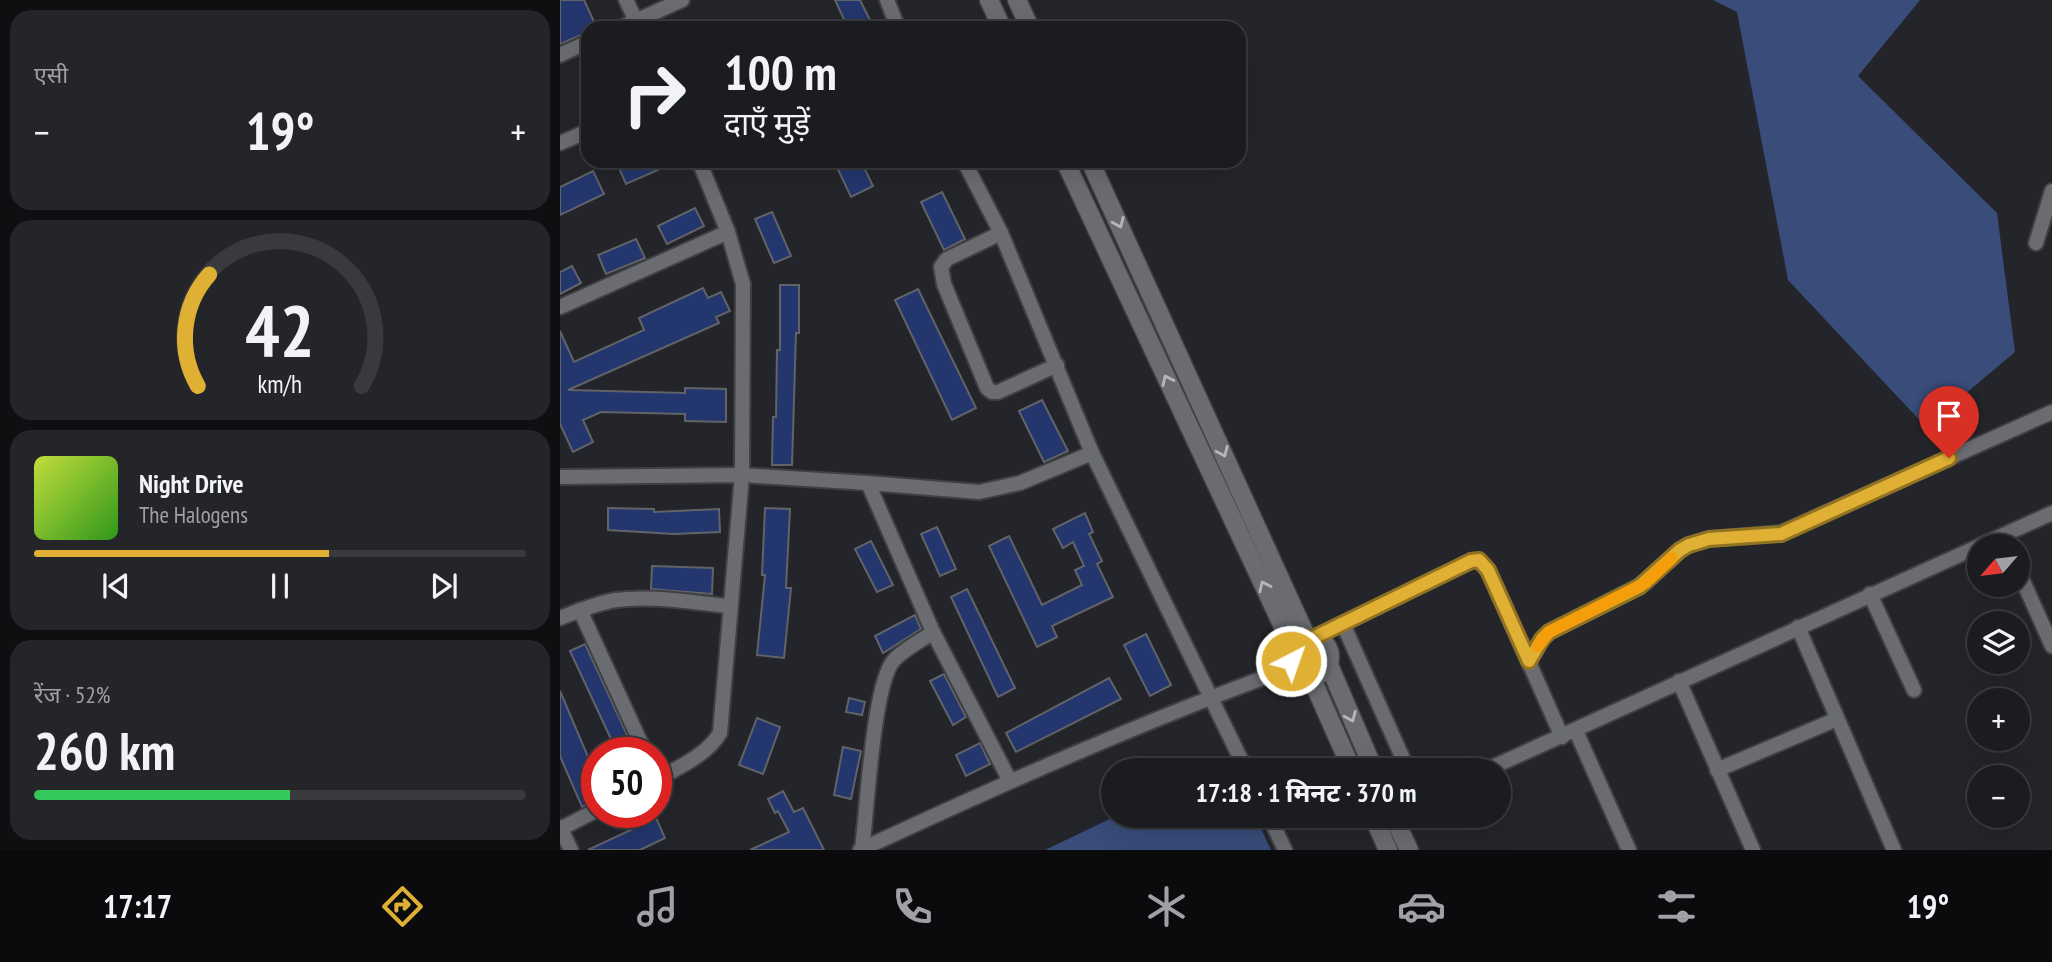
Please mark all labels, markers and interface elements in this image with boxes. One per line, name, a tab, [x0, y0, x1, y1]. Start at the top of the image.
text: 100 m	[724, 40, 837, 104]
icon: right	[609, 49, 700, 140]
text: एसी	[34, 60, 68, 89]
text: 19°	[246, 97, 314, 164]
text: दाएँ मुड़ें	[724, 102, 810, 144]
text: −	[34, 107, 50, 156]
text: +	[510, 107, 526, 156]
one-way arrow	[1110, 216, 1124, 228]
text: 42	[245, 282, 315, 376]
text: km/h	[258, 368, 302, 400]
one-way arrow	[1162, 375, 1176, 387]
pin	[1919, 386, 1979, 458]
icon: arrive	[1930, 397, 1968, 435]
one-way arrow	[1215, 445, 1229, 458]
text: Night Drive	[139, 467, 244, 500]
text: The Halogens	[139, 500, 248, 529]
north arrow	[1967, 534, 2030, 597]
map controls	[1967, 534, 2030, 828]
icon: previous	[97, 567, 135, 605]
icon: pause	[261, 567, 299, 605]
icon: next	[425, 567, 463, 605]
one-way arrow	[1258, 581, 1272, 593]
button: layers	[1967, 611, 2030, 674]
position arrow	[1254, 624, 1328, 698]
text: रेंज · 52%	[34, 680, 110, 709]
button: +	[1967, 688, 2030, 751]
one-way arrow	[1343, 710, 1357, 723]
text: 260 km	[34, 717, 175, 784]
speed limit sign: 50	[581, 737, 672, 828]
button: −	[1967, 765, 2030, 828]
text: 17:18 · 1 मिनट · 370 m	[1196, 776, 1416, 809]
icon: directions	[378, 882, 427, 931]
icon: music	[633, 882, 682, 931]
icon: phone	[888, 882, 937, 931]
icon: climate	[1142, 882, 1191, 931]
icon: car	[1397, 882, 1446, 931]
icon: filters	[1652, 882, 1701, 931]
text: 17:17	[103, 885, 172, 927]
text: 19°	[1907, 885, 1949, 927]

